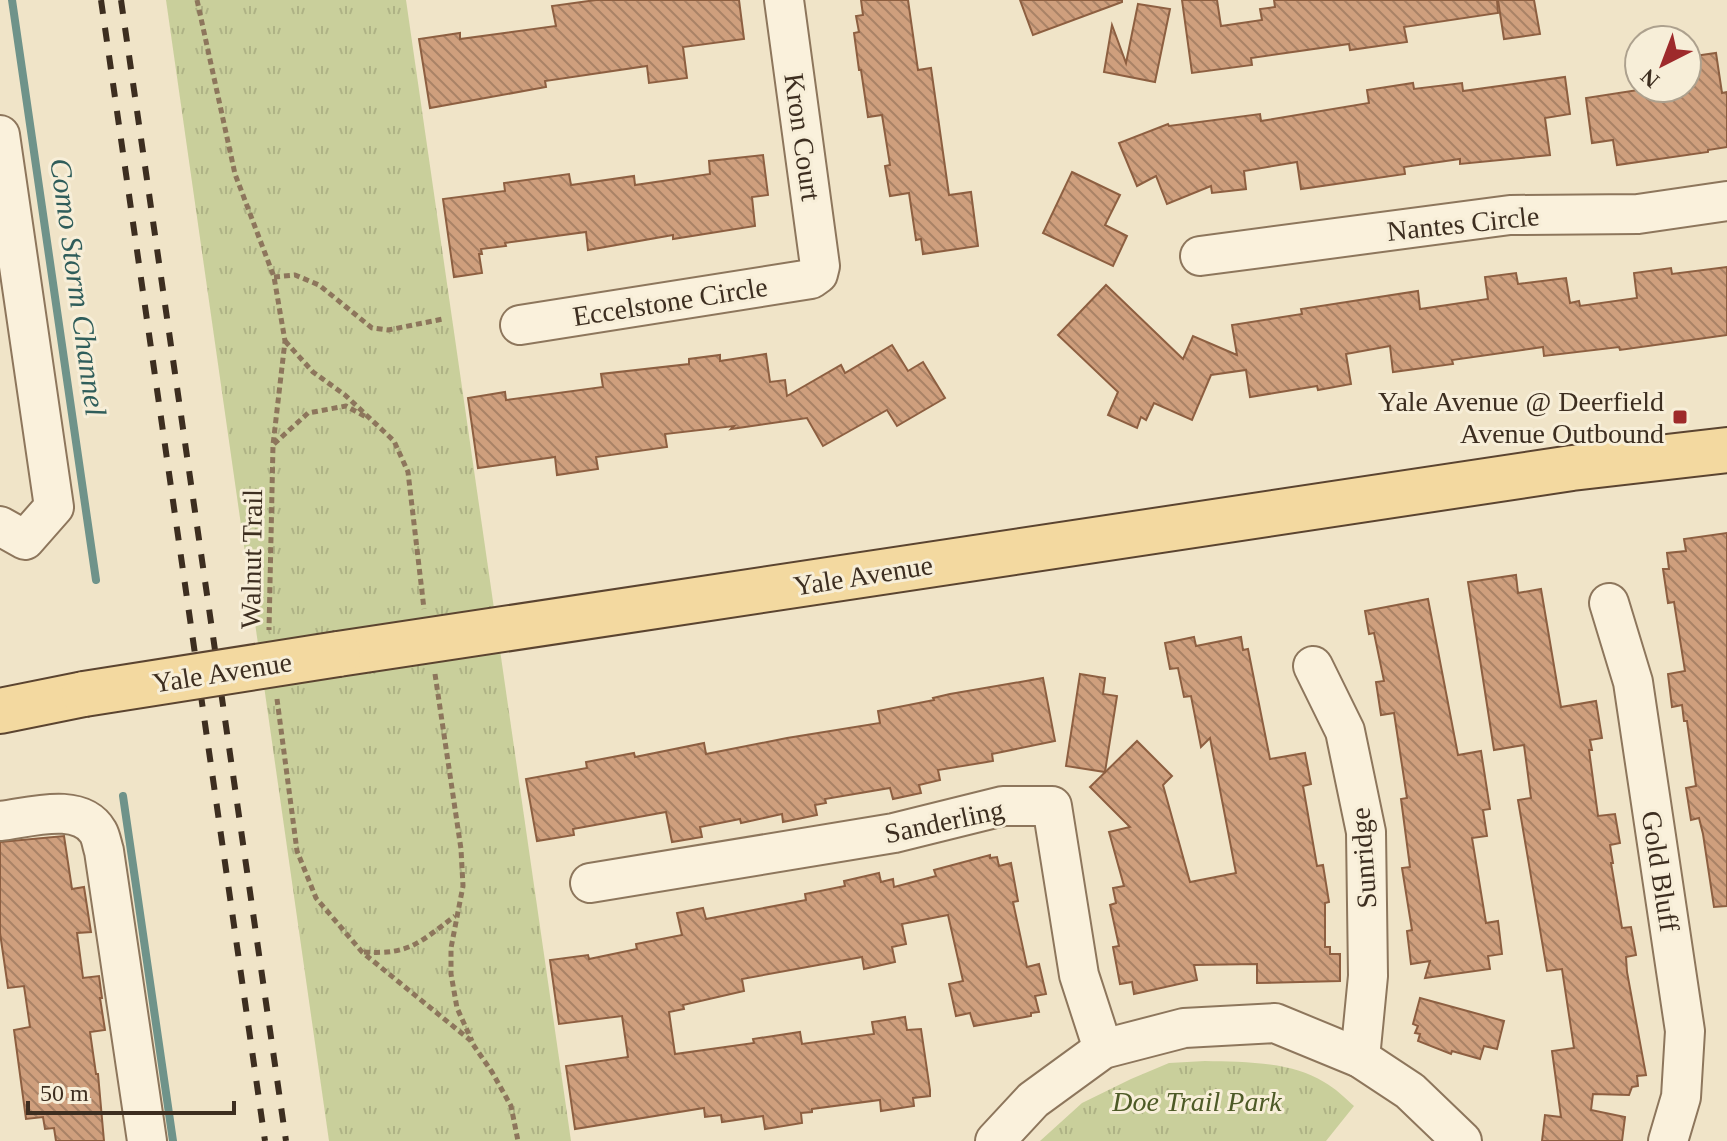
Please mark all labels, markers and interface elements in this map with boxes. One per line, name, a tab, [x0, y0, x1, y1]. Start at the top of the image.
north arrow	[1623, 24, 1703, 104]
text: N	[1636, 64, 1664, 93]
street label: Kron Court	[778, 71, 827, 203]
water label: Como Storm Channel	[44, 156, 113, 418]
street label: Nantes Circle	[1385, 200, 1541, 247]
street label: Eccelstone Circle	[571, 271, 770, 332]
place label: Yale Avenue @ Deerfield Avenue Outbound	[1378, 386, 1664, 449]
marker: Yale Avenue @ Deerfield Avenue Outbound	[1671, 408, 1689, 426]
street label: Walnut Trail	[235, 488, 268, 629]
street label: Yale Avenue	[791, 549, 935, 602]
street label: Yale Avenue	[150, 646, 294, 699]
street label: Sanderling	[882, 794, 1007, 849]
street label: Sunridge	[1345, 806, 1382, 909]
street label: Gold Bluff	[1636, 809, 1685, 934]
scale bar	[28, 1065, 234, 1115]
text: 50 m	[40, 1080, 89, 1106]
park label: Doe Trail Park	[1111, 1086, 1282, 1117]

